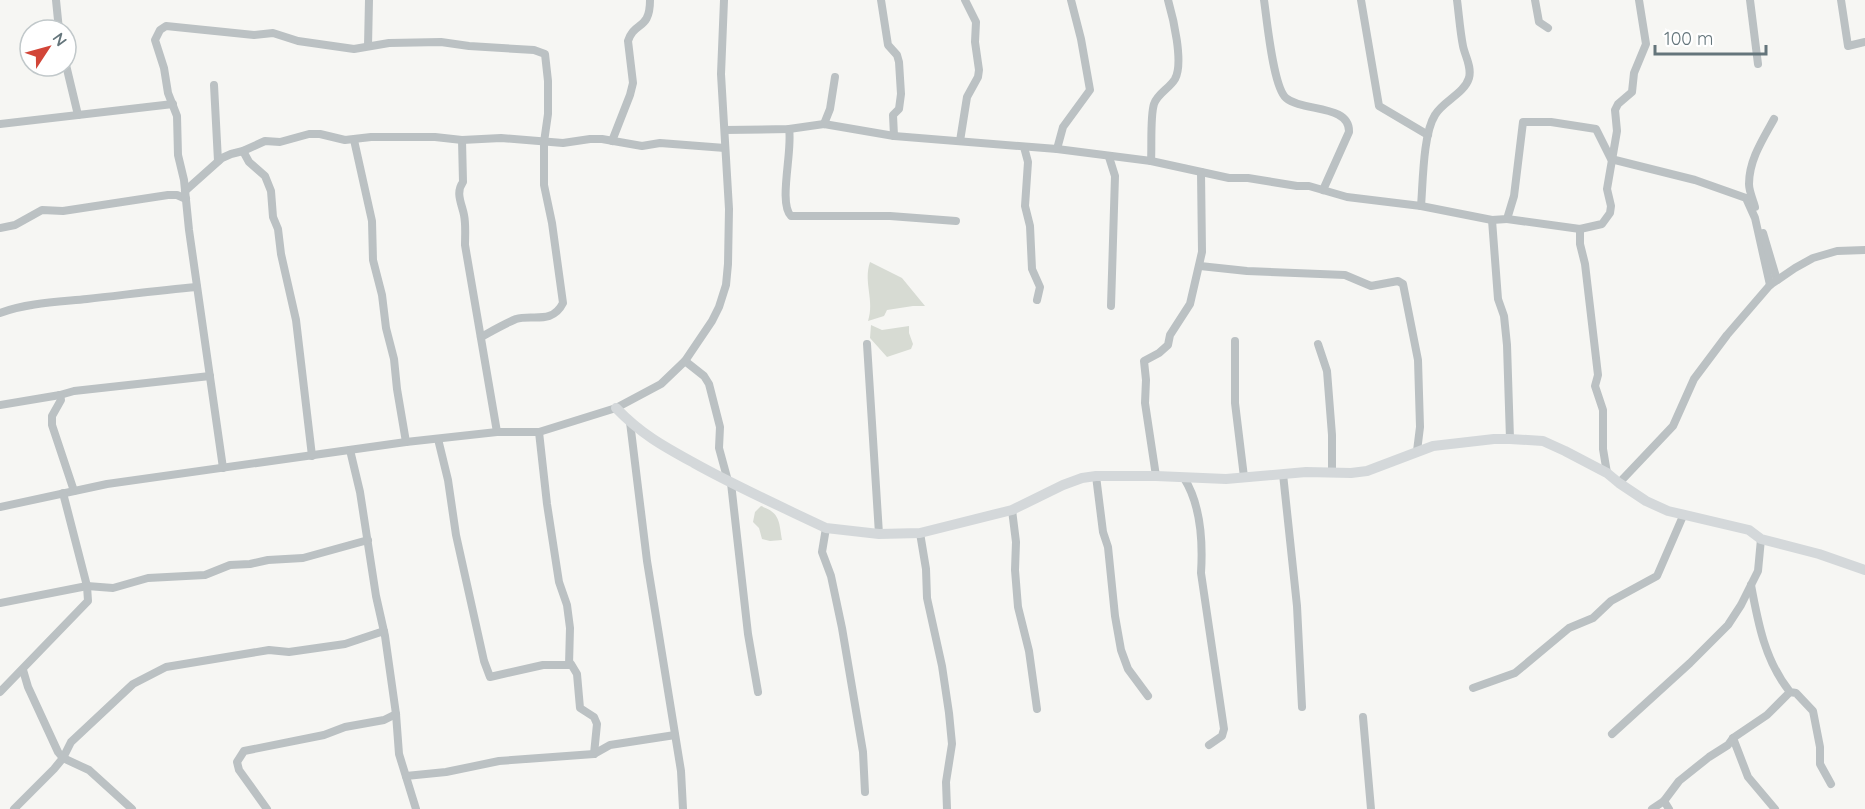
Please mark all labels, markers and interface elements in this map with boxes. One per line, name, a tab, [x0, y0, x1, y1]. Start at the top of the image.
north arrow	[18, 18, 78, 78]
scale bar	[1655, 18, 1766, 56]
text: 100 m	[1664, 27, 1713, 50]
text: N	[49, 29, 72, 50]

